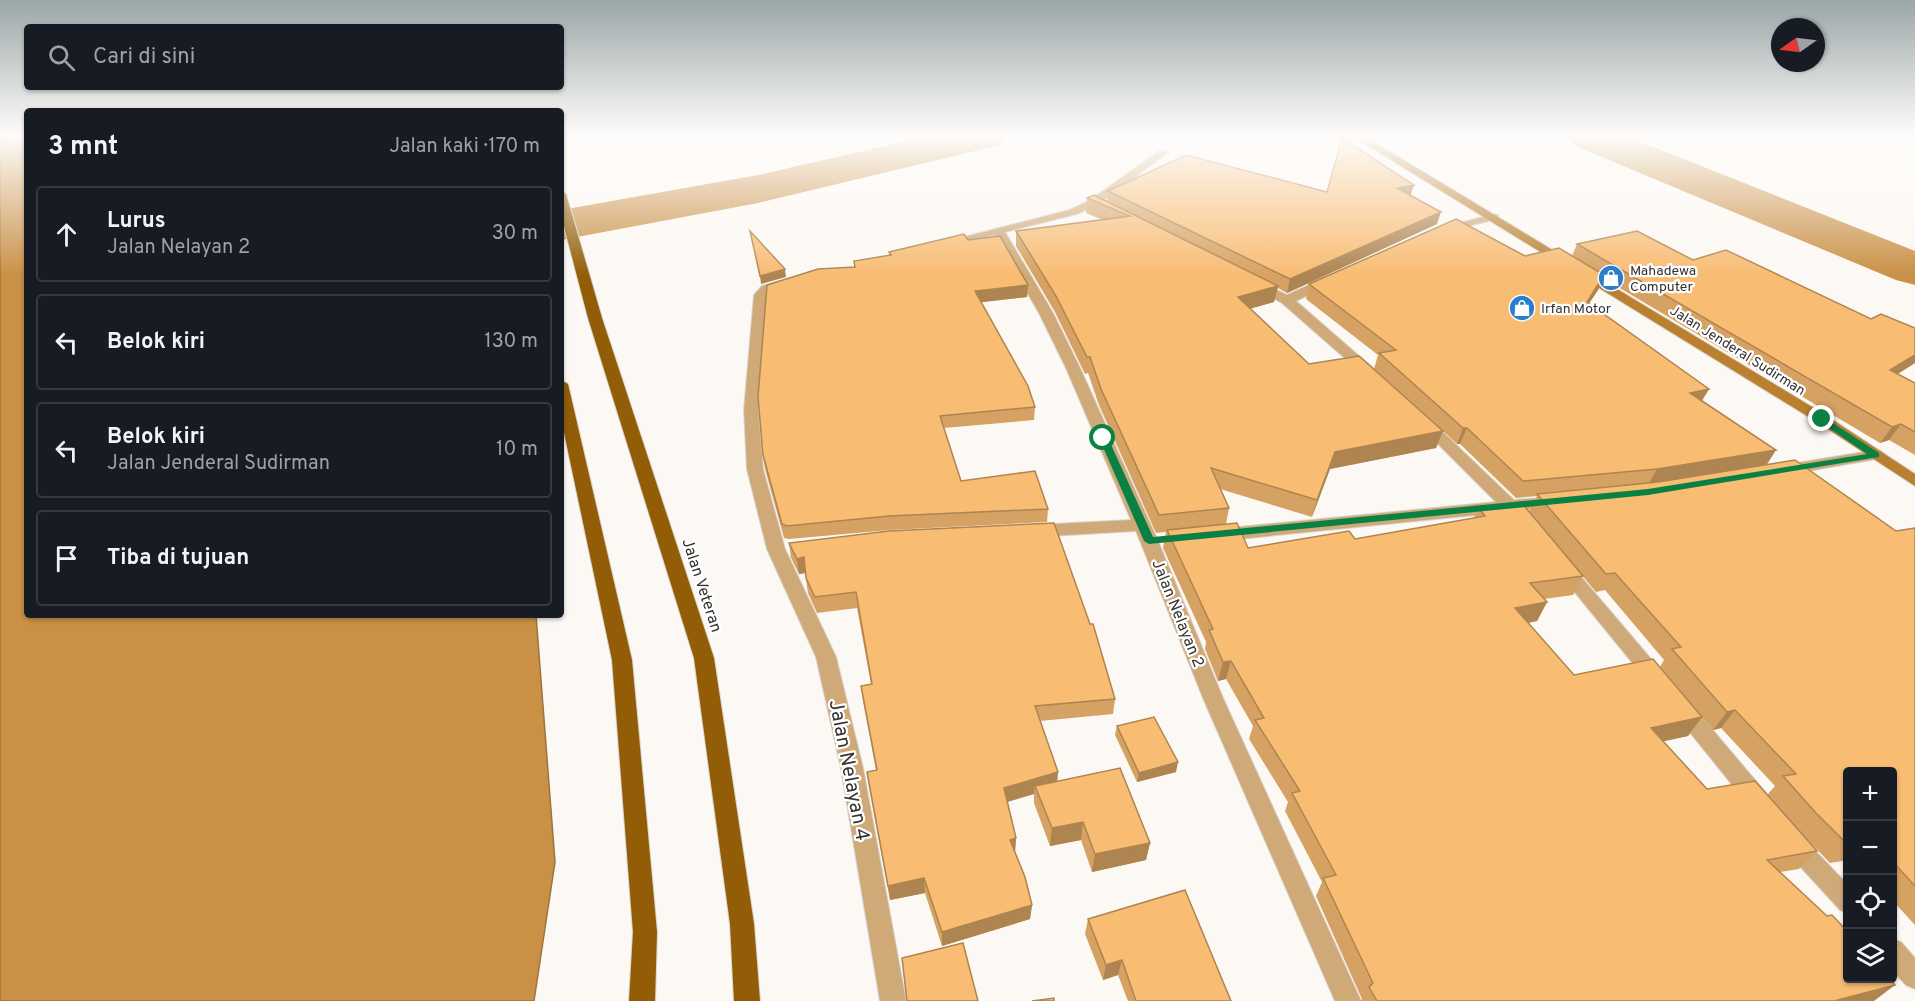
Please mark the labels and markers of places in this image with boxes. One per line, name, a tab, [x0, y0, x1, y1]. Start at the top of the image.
shop icon: Mahadewa Computer	[1596, 263, 1626, 293]
place label: Mahadewa Computer	[1630, 263, 1696, 296]
shop icon: Irfan Motor	[1507, 293, 1537, 323]
place label: Irfan Motor	[1541, 301, 1612, 318]

